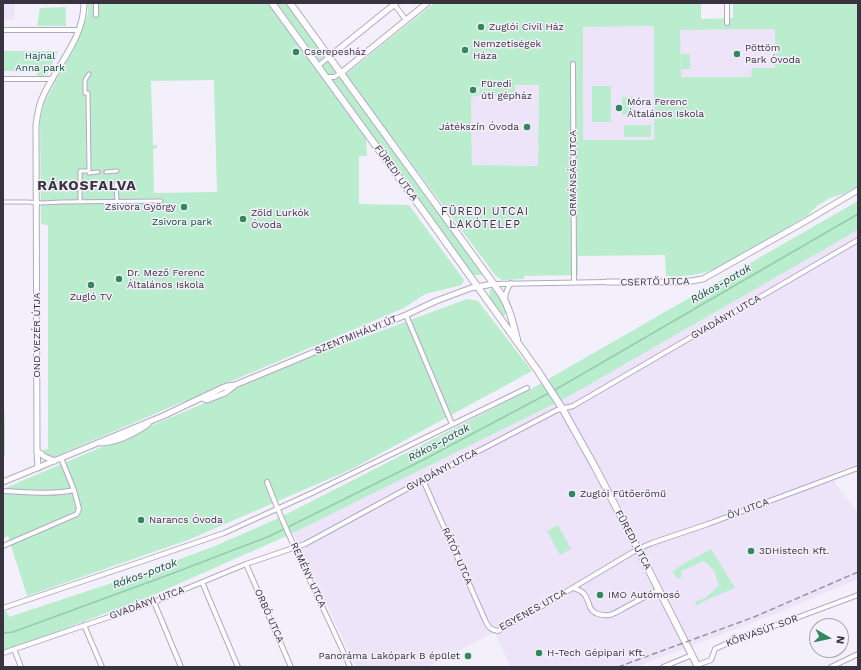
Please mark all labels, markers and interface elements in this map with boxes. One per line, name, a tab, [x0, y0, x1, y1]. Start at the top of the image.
place label: Zuglói Civil Ház	[489, 21, 564, 33]
marker: Zuglói Civil Ház	[476, 22, 486, 32]
place label: Nemzetiségek Háza	[473, 38, 541, 62]
place label: Pöttöm Park Óvoda	[745, 42, 801, 66]
marker: Nemzetiségek Háza	[460, 45, 470, 55]
place label: Cserepesház	[304, 46, 366, 58]
marker: Cserepesház	[291, 47, 301, 57]
marker: Pöttöm Park Óvoda	[732, 49, 742, 59]
park label: Hajnal Anna park	[15, 50, 65, 74]
place label: Füredi úti gépház	[481, 78, 532, 102]
marker: Füredi úti gépház	[468, 85, 478, 95]
place label: Móra Ferenc Általános Iskola	[627, 96, 704, 120]
marker: Móra Ferenc Általános Iskola	[614, 103, 624, 113]
place label: Játékszín Óvoda	[439, 121, 519, 133]
marker: Játékszín Óvoda	[522, 122, 532, 132]
street label: ORMÁNSÁG UTCA	[567, 130, 579, 216]
street label: FÜREDI UTCA	[372, 143, 420, 203]
district label: RÁKOSFALVA	[37, 178, 137, 194]
place label: Zsivora György	[105, 201, 176, 213]
marker: Zsivora György	[179, 202, 189, 212]
district label: FÜREDI UTCAI LAKÓTELEP	[441, 205, 529, 231]
place label: Zöld Lurkók Óvoda	[251, 207, 309, 230]
marker: Zöld Lurkók Óvoda	[238, 214, 248, 224]
park label: Zsivora park	[152, 216, 212, 228]
water label: Rákos-patak	[688, 261, 754, 307]
place label: Dr. Mező Ferenc Általános Iskola	[127, 267, 205, 290]
marker: Dr. Mező Ferenc Általános Iskola	[114, 274, 124, 284]
street label: CSERTŐ UTCA	[620, 275, 690, 289]
marker: Zugló TV	[86, 280, 96, 290]
place label: Zugló TV	[70, 291, 112, 303]
street label: OND VEZÉR ÚTJA	[31, 292, 43, 378]
street label: GVADÁNYI UTCA	[689, 292, 763, 342]
street label: SZENTMIHÁLYI ÚT	[313, 313, 399, 357]
water label: Rákos-patak	[406, 421, 472, 465]
street label: GVADÁNYI UTCA	[404, 446, 480, 494]
place label: Zuglói Fűtőerőmű	[580, 488, 666, 500]
marker: Zuglói Fűtőerőmű	[567, 489, 577, 499]
street label: ÖV UTCA	[725, 496, 771, 522]
street label: FÜREDI UTCA	[612, 508, 654, 572]
place label: Narancs Óvoda	[149, 514, 223, 526]
marker: Narancs Óvoda	[136, 515, 146, 525]
street label: RÁTÓT UTCA	[439, 526, 475, 586]
street label: REMÉNY UTCA	[288, 540, 328, 610]
place label: 3DHistech Kft.	[759, 545, 829, 557]
marker: 3DHistech Kft.	[746, 546, 756, 556]
water label: Rákos-patak	[111, 556, 179, 592]
street label: GVADÁNYI UTCA	[108, 584, 186, 622]
street label: ORBÓ UTCA	[252, 587, 286, 645]
street label: EGYENES UTCA	[497, 587, 569, 633]
place label: IMO Autómosó	[608, 589, 680, 601]
marker: IMO Autómosó	[595, 590, 605, 600]
street label: KÖRVASÚT SOR	[724, 612, 800, 650]
north arrow	[809, 618, 849, 658]
text: N	[833, 635, 847, 645]
place label: H-Tech Gépipari Kft.	[547, 647, 645, 659]
marker: H-Tech Gépipari Kft.	[534, 648, 544, 658]
place label: Panoráma Lakópark B épület	[319, 650, 460, 662]
marker: Panoráma Lakópark B épület	[463, 651, 473, 661]

